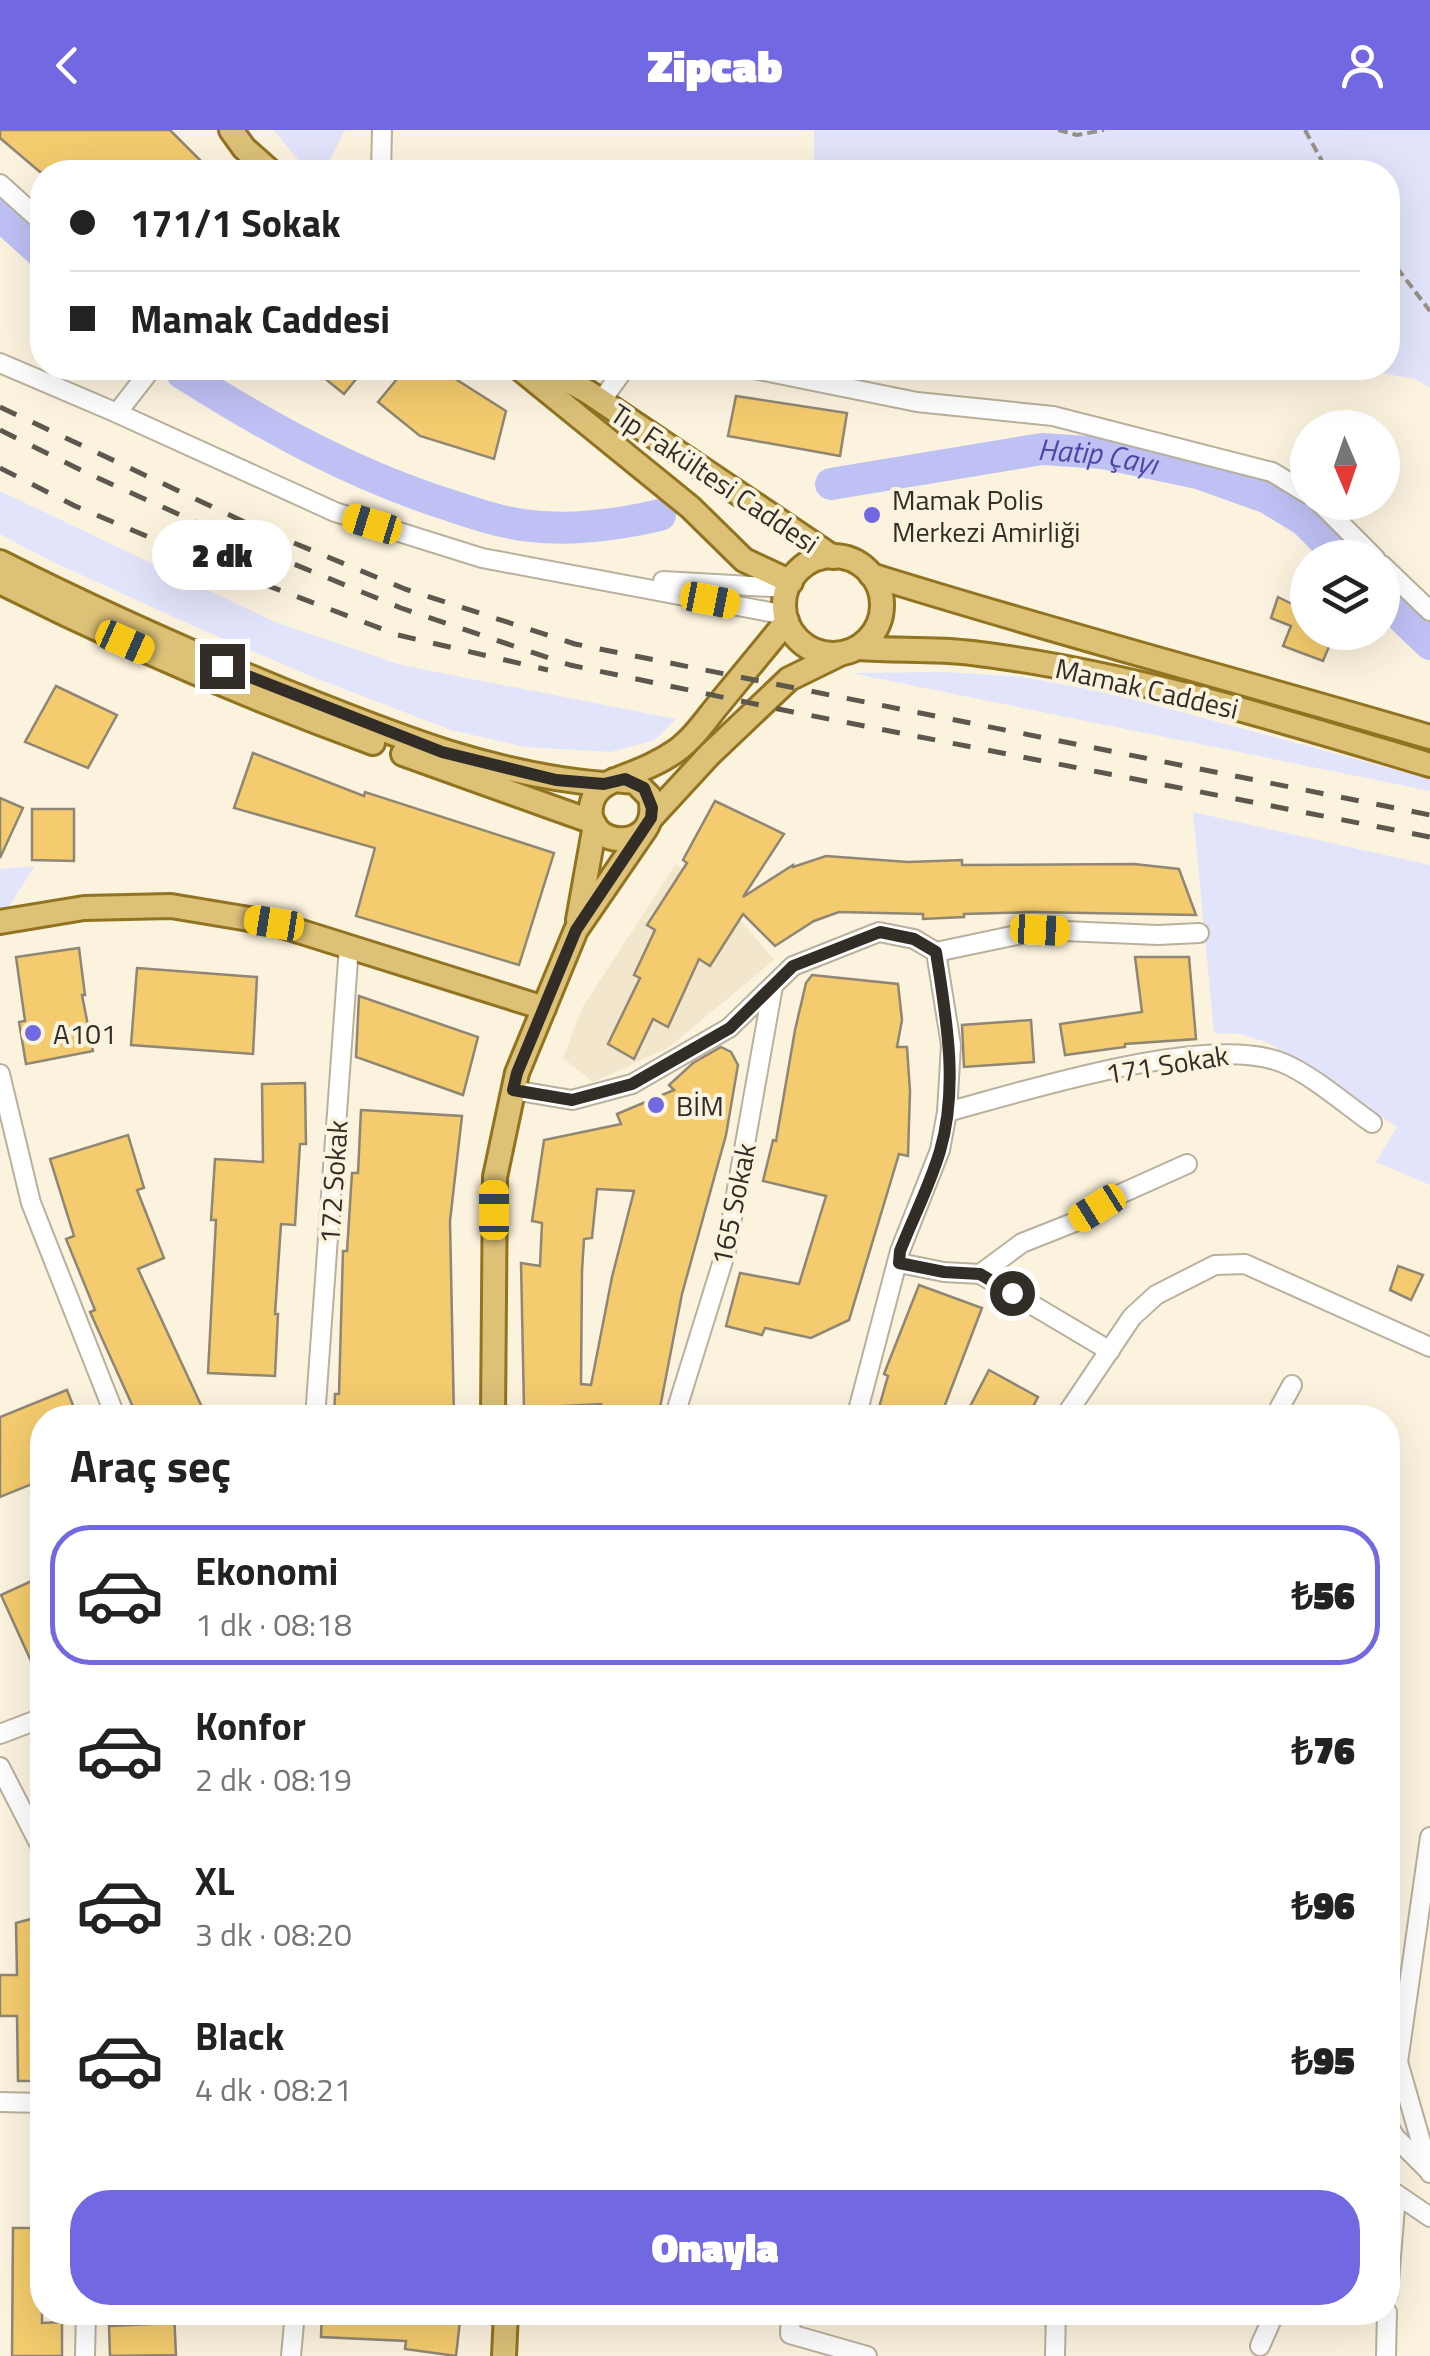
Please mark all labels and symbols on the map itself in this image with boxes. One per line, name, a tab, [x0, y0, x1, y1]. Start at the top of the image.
street label: Tıp Fakültesi Caddesi	[602, 392, 828, 564]
north arrow	[1290, 410, 1400, 520]
water label: Hatip Çayı	[1036, 426, 1164, 487]
place label: Mamak Polis Merkezi Amirliği	[892, 478, 1080, 553]
car	[339, 501, 405, 547]
marker: Mamak Polis Merkezi Amirliği	[861, 504, 883, 526]
callout: 2 dk	[152, 521, 292, 591]
car	[678, 580, 742, 620]
car	[91, 616, 159, 668]
route end	[200, 644, 245, 689]
street label: Mamak Caddesi	[1051, 646, 1243, 730]
car	[242, 903, 306, 943]
car	[1009, 913, 1071, 947]
place label: A101	[53, 1012, 117, 1055]
marker: A101	[22, 1022, 44, 1044]
street label: 171 Sokak	[1102, 1033, 1232, 1095]
place label: BİM	[676, 1084, 724, 1127]
marker: BİM	[645, 1094, 667, 1116]
street label: 172 Sokak	[307, 1119, 359, 1245]
street label: 165 Sokak	[699, 1139, 767, 1269]
car	[1064, 1179, 1130, 1237]
car	[479, 1180, 509, 1240]
route start	[990, 1271, 1035, 1316]

